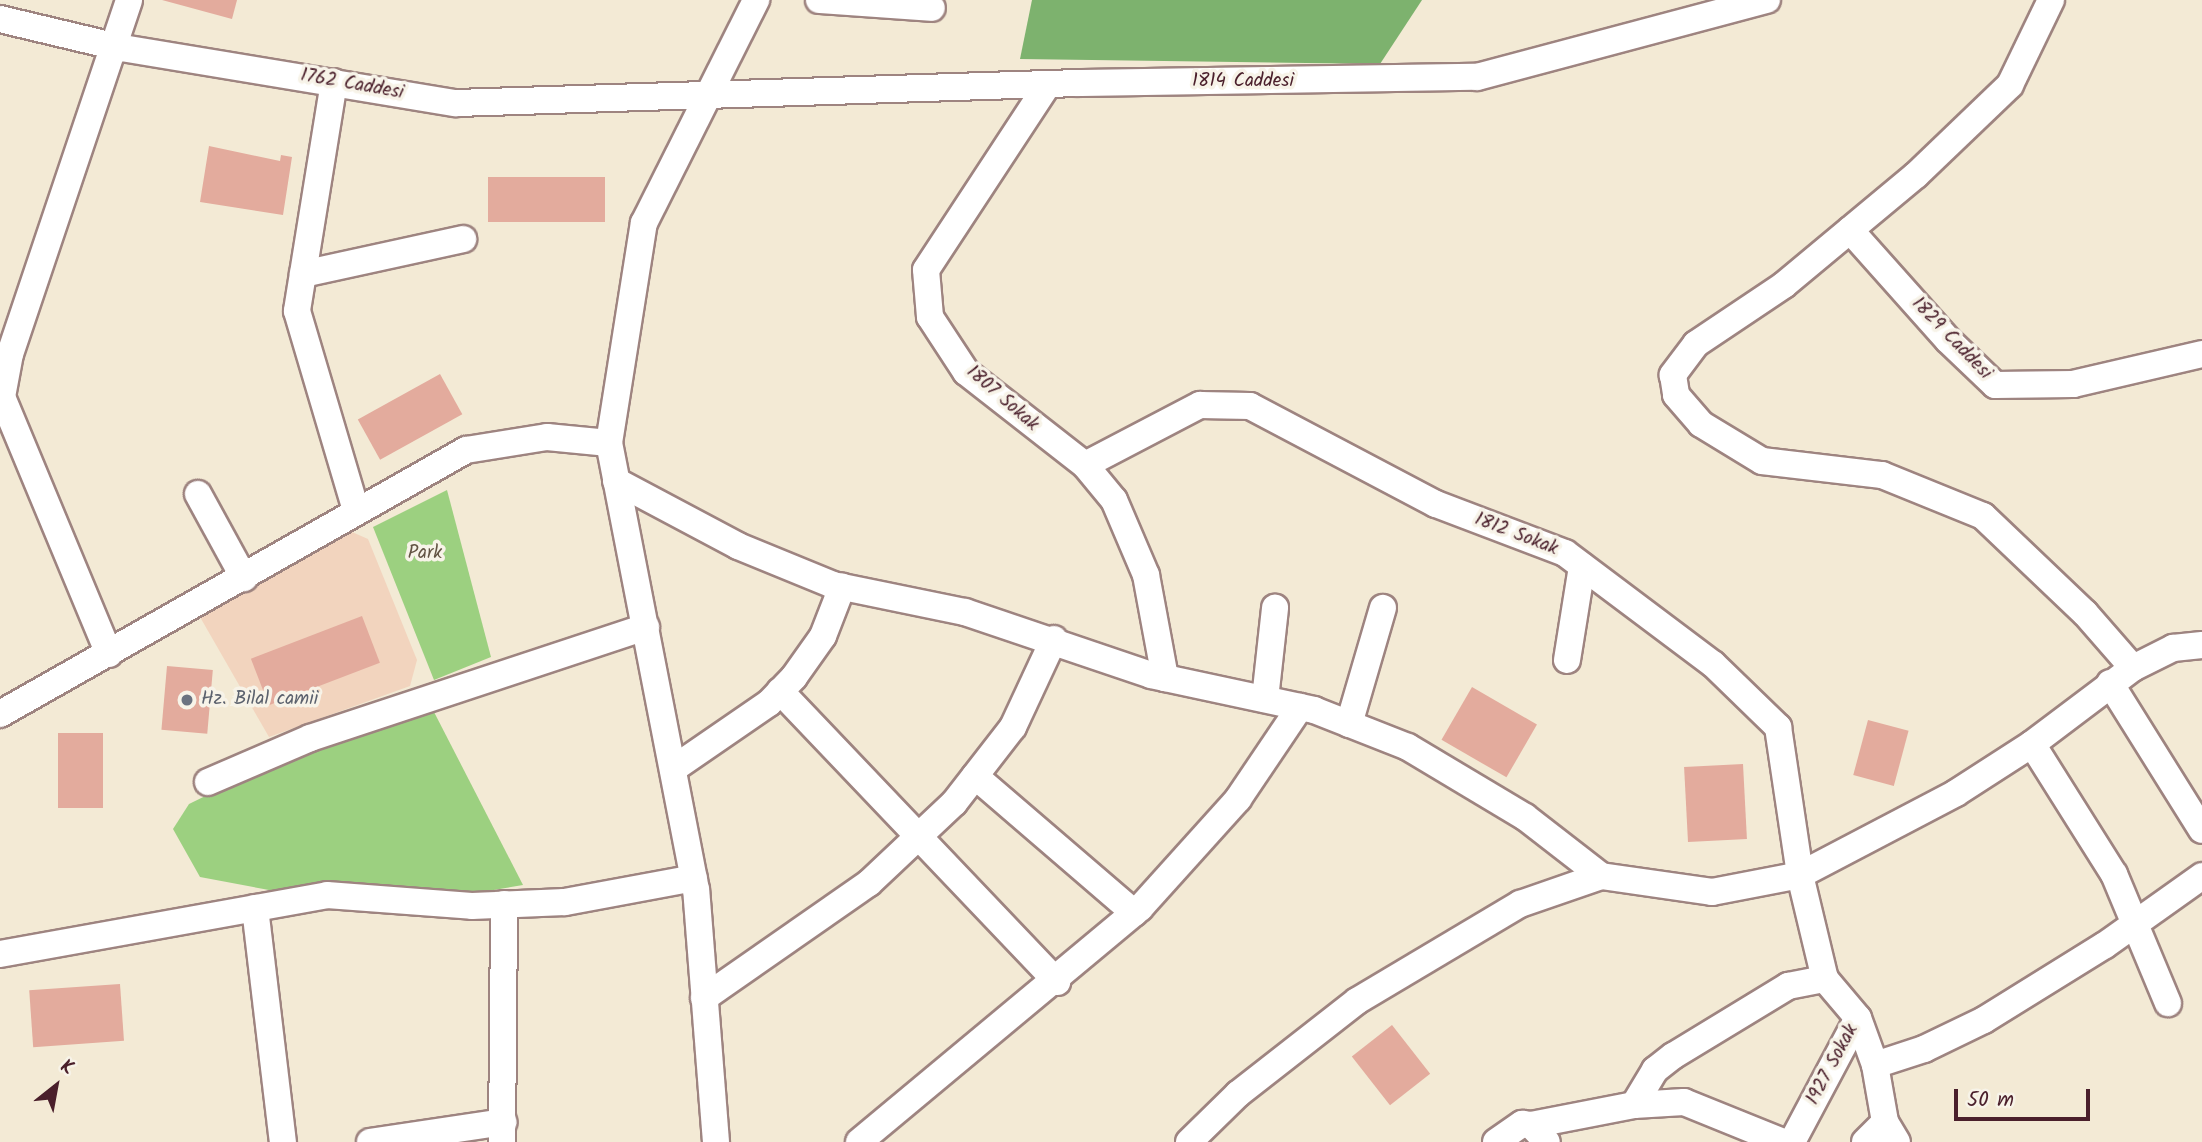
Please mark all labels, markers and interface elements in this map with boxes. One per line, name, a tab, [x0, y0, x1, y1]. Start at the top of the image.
street label: 1762 Caddesi	[299, 65, 405, 105]
street label: 1814 Caddesi	[1192, 71, 1294, 93]
street label: 1829 Caddesi	[1906, 293, 1996, 385]
street label: 1807 Sokak	[961, 361, 1043, 437]
street label: 1812 Sokak	[1471, 509, 1561, 561]
park label: Park	[408, 543, 442, 565]
place label: Hz. Bilal camii	[201, 689, 318, 711]
marker: Hz. Bilal camii	[179, 692, 195, 708]
street label: 1927 Sokak	[1802, 1021, 1864, 1109]
north arrow	[21, 1051, 91, 1121]
text: K	[54, 1052, 79, 1084]
scale bar	[1957, 1076, 2094, 1120]
text: 50 m	[1967, 1084, 2014, 1117]

